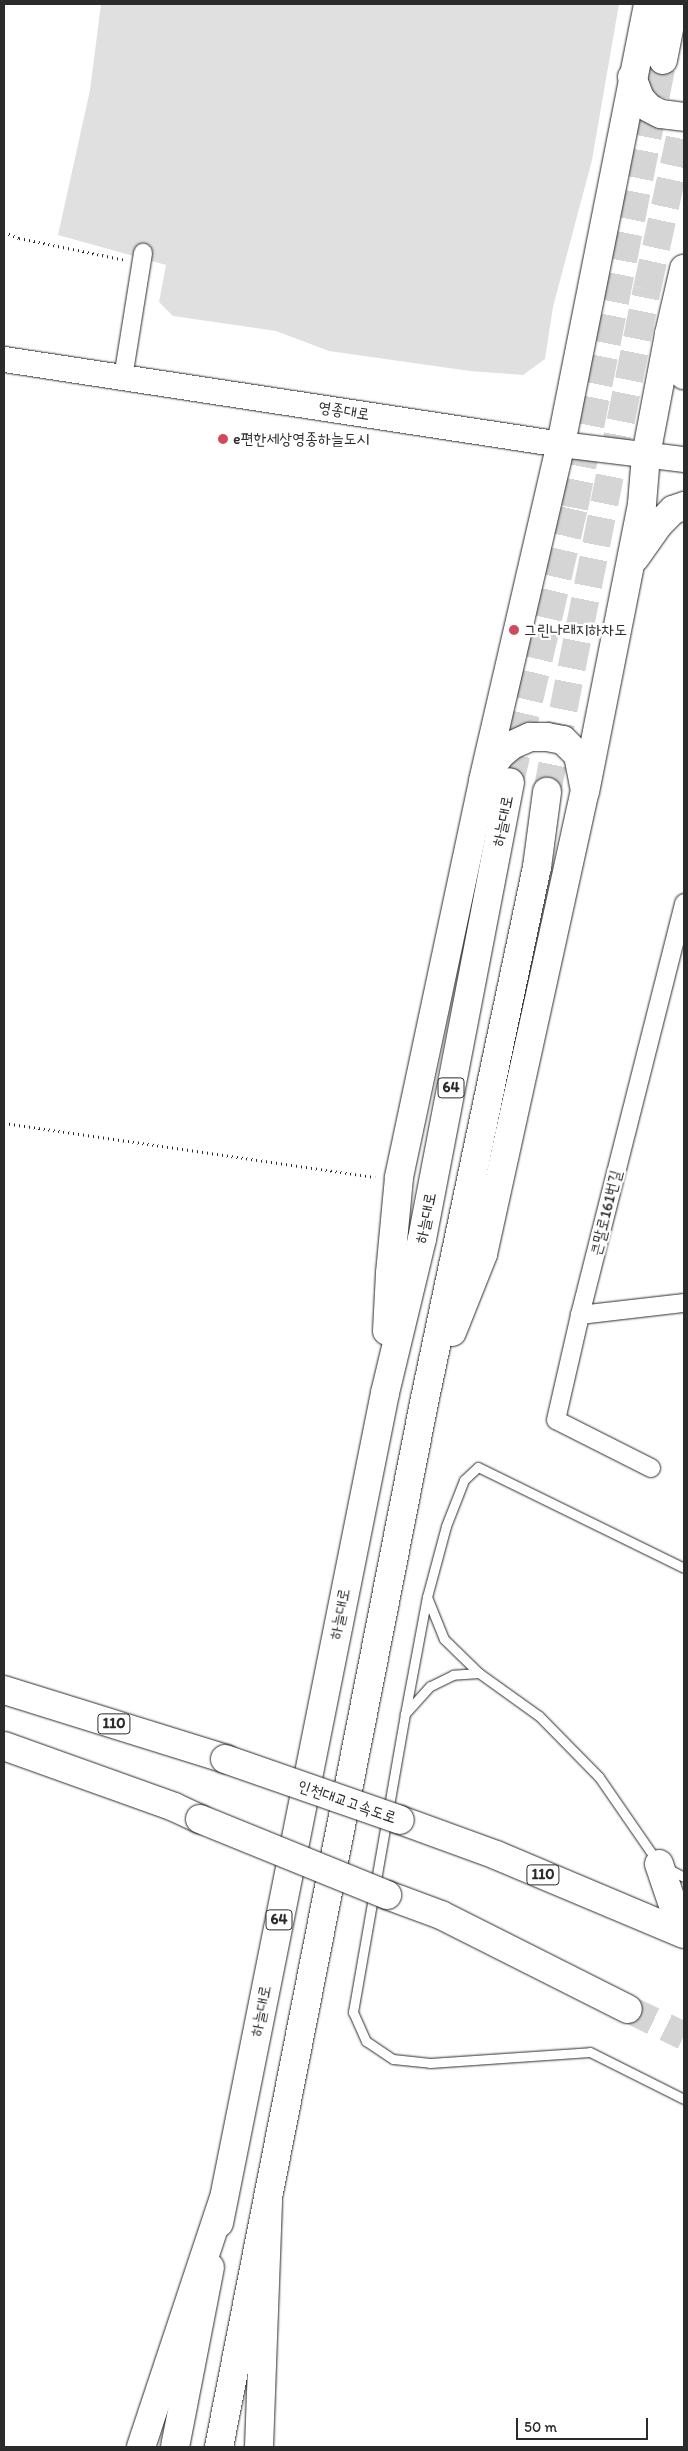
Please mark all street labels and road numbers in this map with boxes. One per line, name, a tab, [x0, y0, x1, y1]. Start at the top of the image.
street label: 영종대로	[317, 397, 371, 425]
street label: 하늘대로	[489, 794, 517, 848]
road number: 64	[437, 1076, 465, 1100]
street label: 큰말로161번길	[586, 1168, 626, 1258]
street label: 하늘대로	[412, 1191, 440, 1245]
street label: 하늘대로	[326, 1587, 354, 1641]
road number: 110	[96, 1712, 132, 1736]
street label: 인천대교고속도로	[295, 1776, 399, 1828]
road number: 110	[526, 1862, 560, 1888]
road number: 64	[265, 1908, 293, 1932]
street label: 하늘대로	[247, 1984, 275, 2038]

